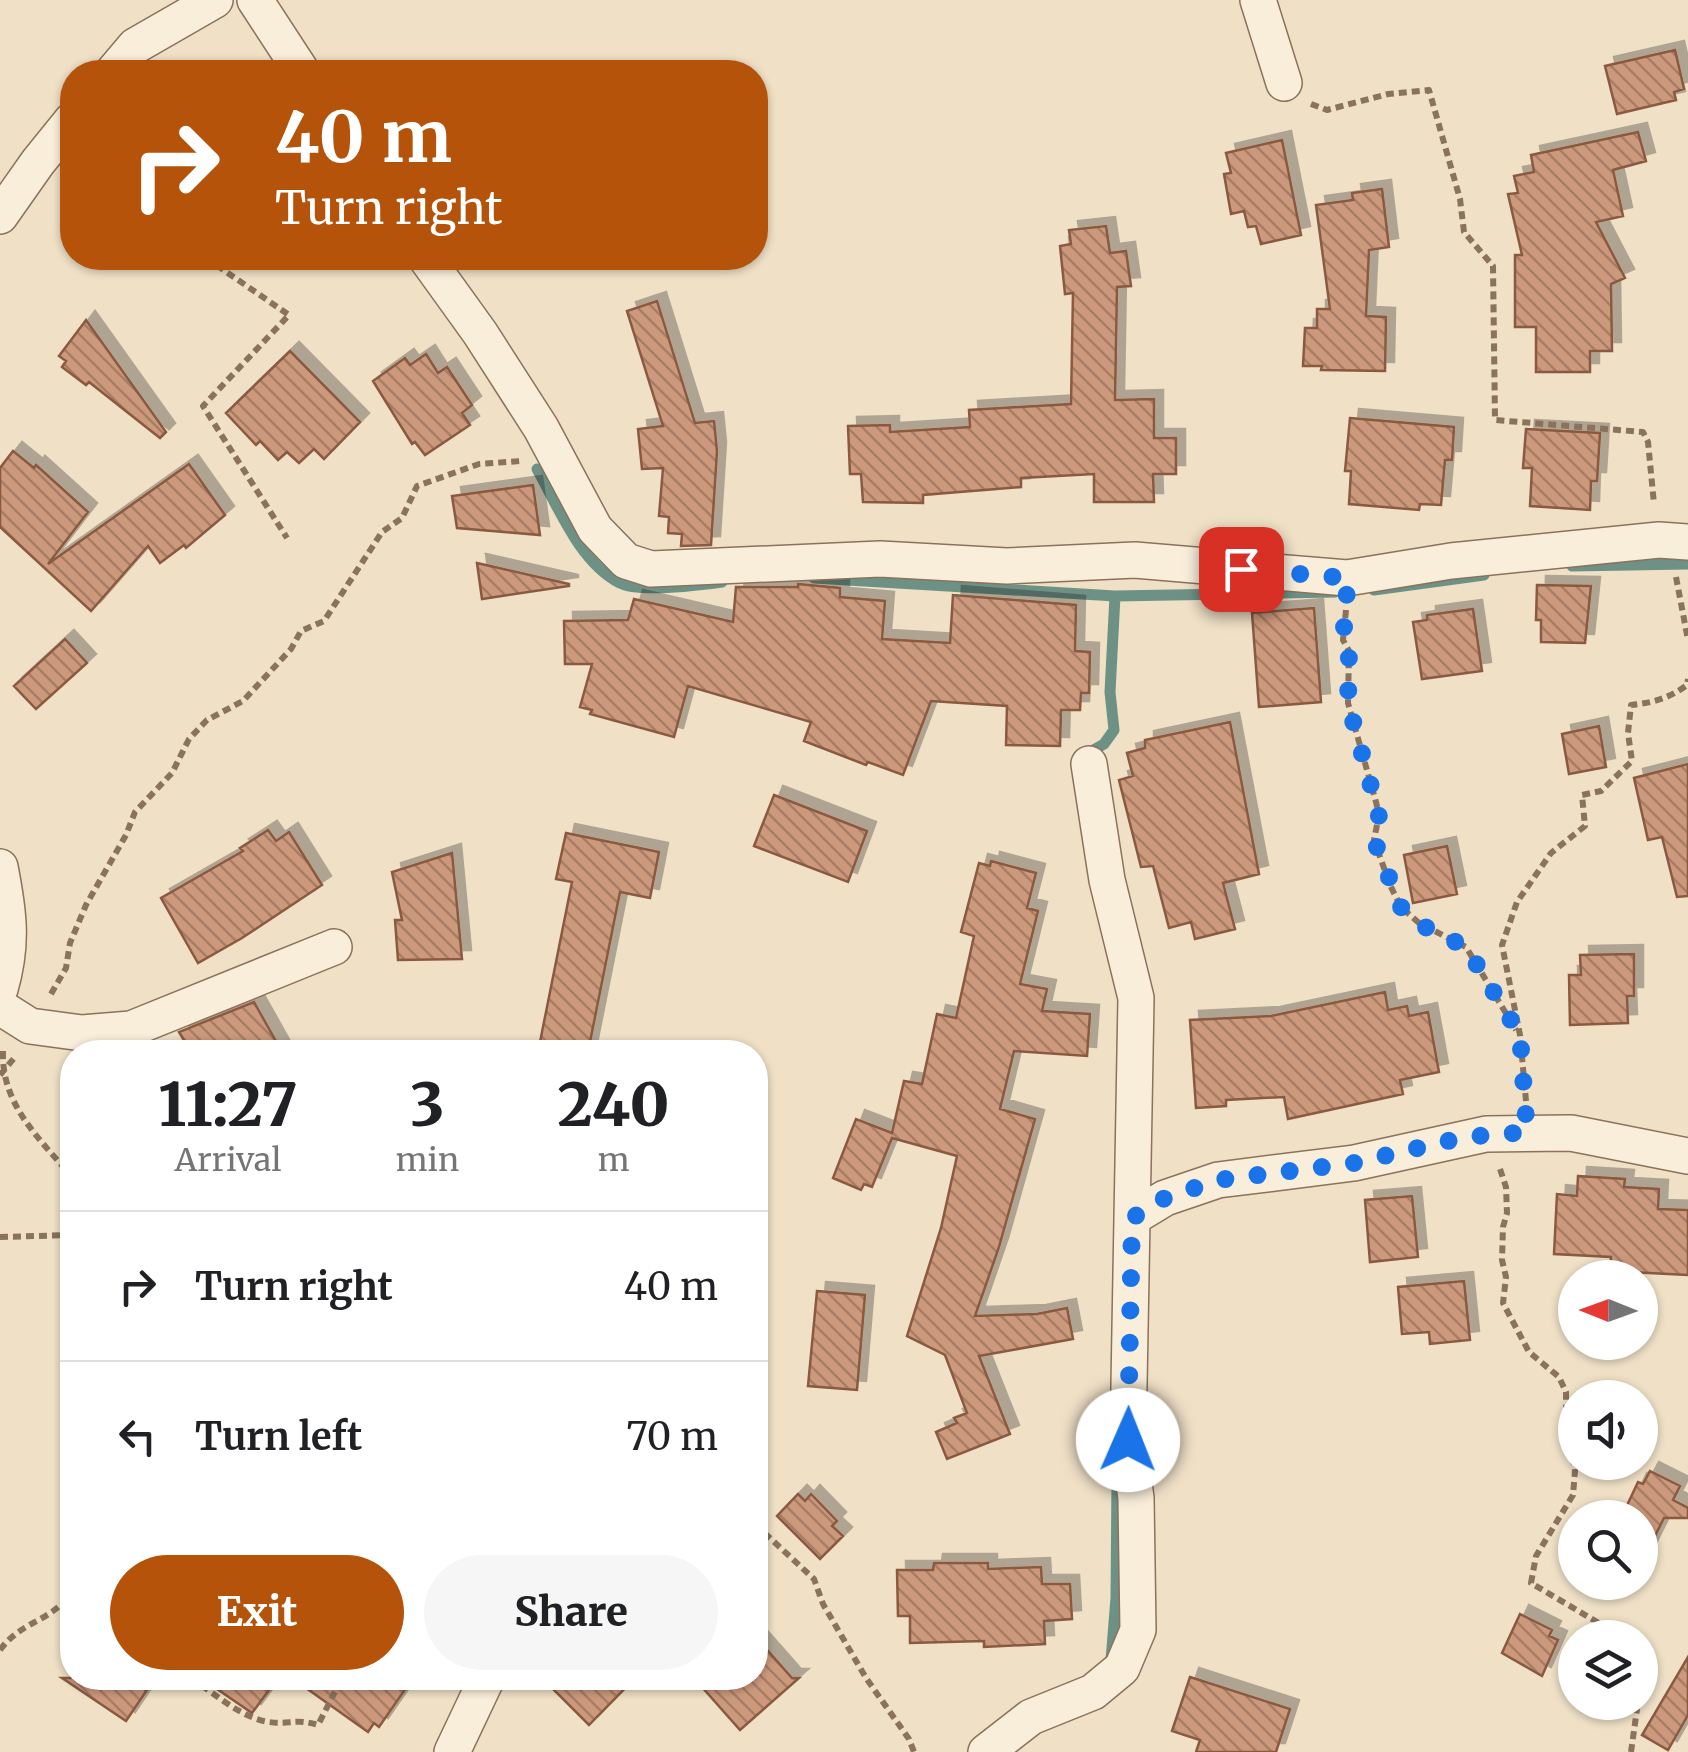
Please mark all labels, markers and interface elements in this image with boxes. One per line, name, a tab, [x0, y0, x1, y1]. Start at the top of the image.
text: 40 m	[275, 93, 452, 181]
icon: right	[110, 100, 240, 230]
text: Turn right	[275, 180, 503, 236]
pin	[1199, 527, 1284, 612]
icon: arrive	[1214, 542, 1269, 597]
text: 11:27	[158, 1067, 297, 1142]
text: 3	[410, 1067, 445, 1142]
text: 240	[558, 1067, 670, 1142]
text: Arrival	[174, 1140, 281, 1180]
text: min	[396, 1140, 459, 1180]
text: m	[598, 1140, 629, 1180]
icon: right	[110, 1259, 165, 1314]
north arrow	[1558, 1260, 1658, 1360]
map controls	[1558, 1260, 1658, 1720]
text: Turn right	[195, 1263, 393, 1310]
text: 40 m	[624, 1263, 718, 1310]
button: sound	[1558, 1380, 1658, 1480]
position arrow	[1076, 1388, 1180, 1492]
icon: left	[110, 1409, 165, 1464]
text: Turn left	[195, 1413, 362, 1460]
text: 70 m	[626, 1413, 718, 1460]
button: search	[1558, 1500, 1658, 1600]
button: Exit	[110, 1555, 404, 1670]
button: Share	[424, 1555, 718, 1670]
button: layers	[1558, 1620, 1658, 1720]

